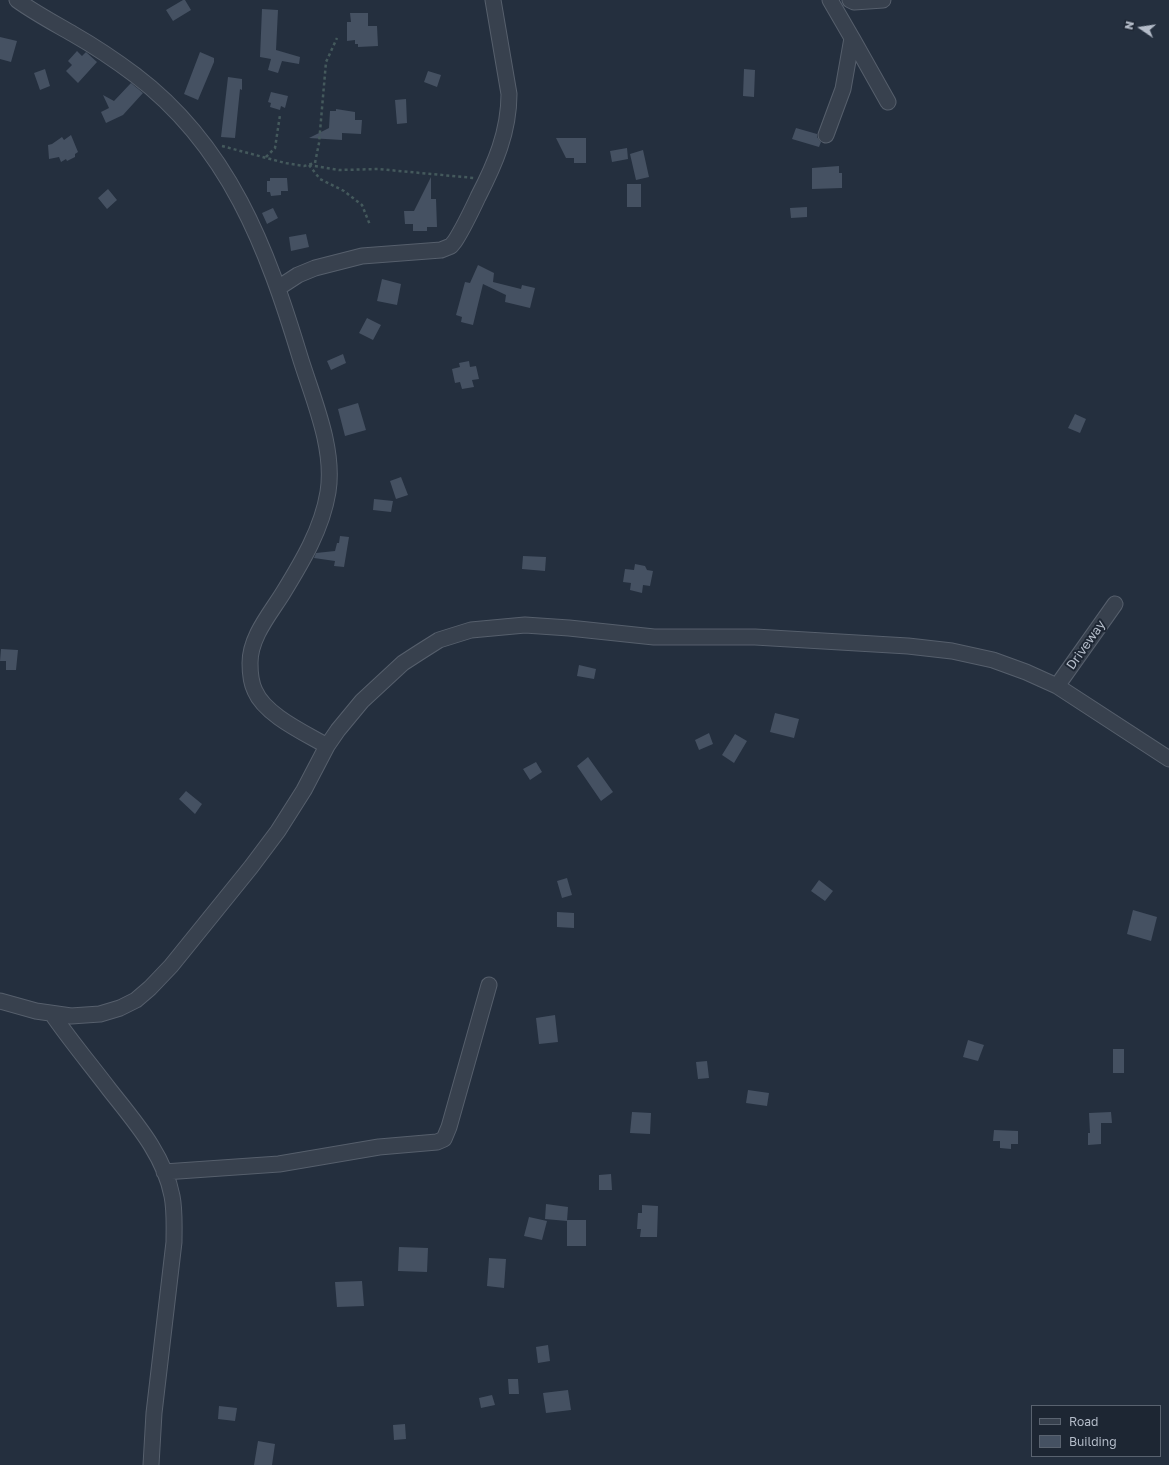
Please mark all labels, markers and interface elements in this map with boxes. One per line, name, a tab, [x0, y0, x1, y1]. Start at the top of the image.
north arrow	[1121, 8, 1161, 48]
text: N	[1122, 20, 1136, 31]
street label: Driveway	[1063, 617, 1109, 673]
legend	[1031, 1405, 1161, 1457]
text: Road	[1069, 1414, 1098, 1429]
text: Building	[1069, 1434, 1117, 1449]

